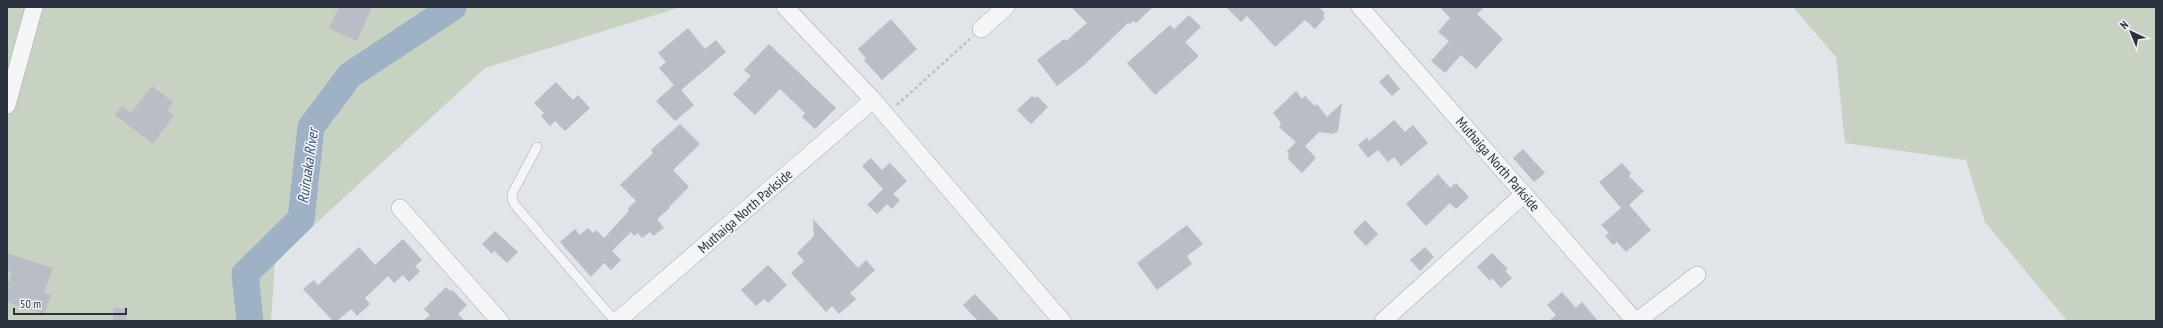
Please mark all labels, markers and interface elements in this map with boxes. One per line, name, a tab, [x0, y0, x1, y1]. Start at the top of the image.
north arrow	[2111, 12, 2151, 52]
text: N	[2117, 18, 2131, 32]
street label: Muthaiga North Parkside	[1452, 113, 1544, 215]
water label: Ruiruaka River	[293, 126, 322, 204]
street label: Muthaiga North Parkside	[694, 165, 796, 257]
scale bar	[14, 290, 126, 316]
text: 50 m	[20, 296, 41, 311]

